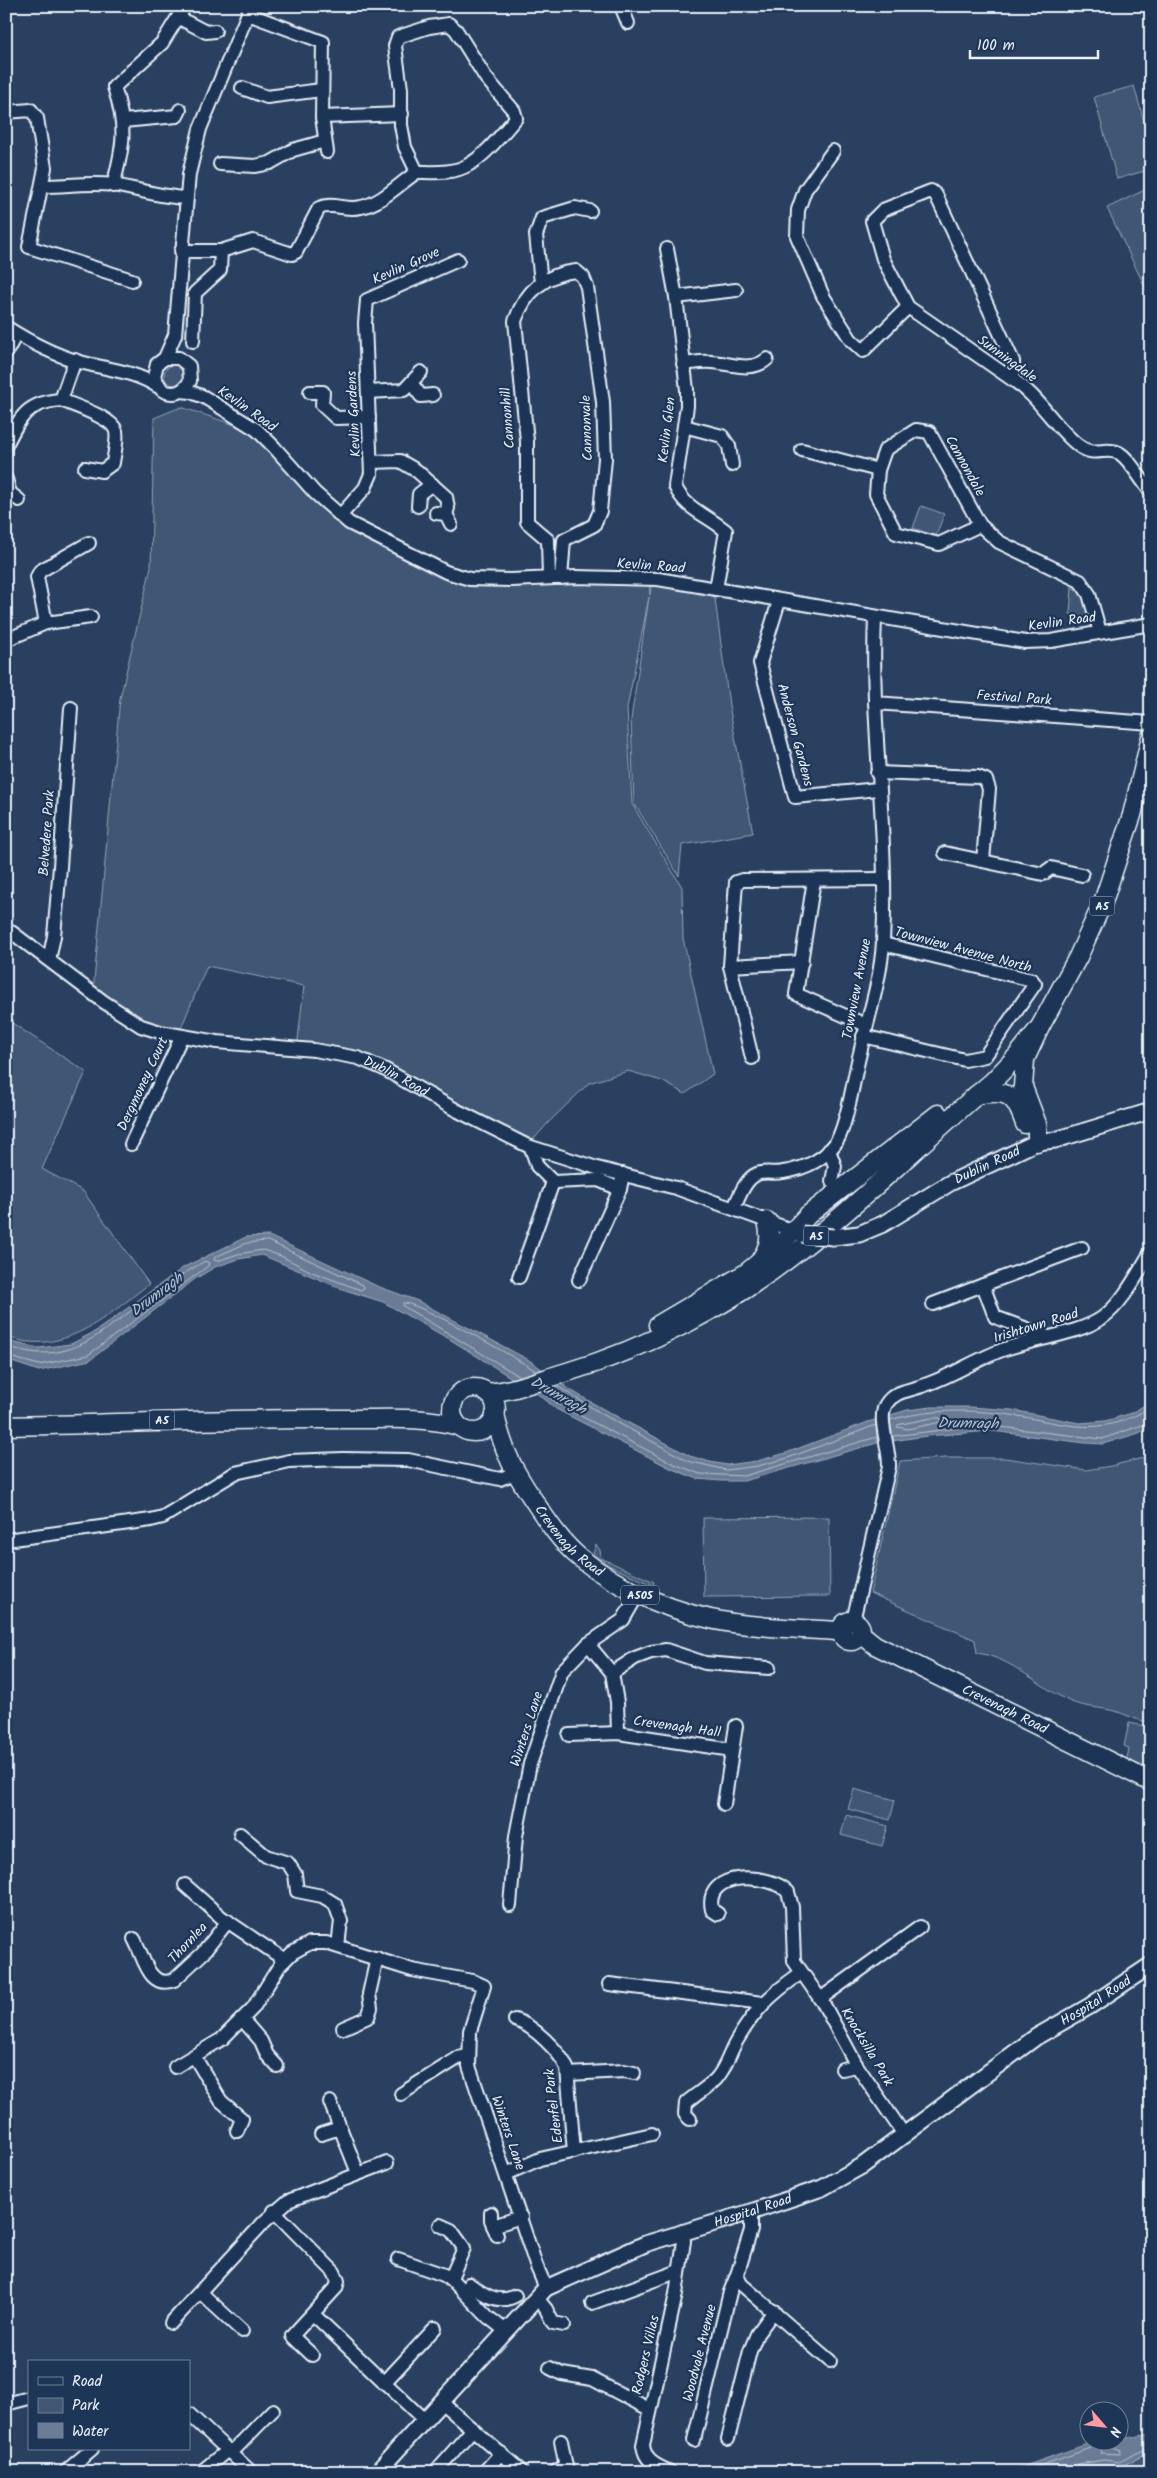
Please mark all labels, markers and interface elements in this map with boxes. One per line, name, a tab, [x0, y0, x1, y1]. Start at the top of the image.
scale bar	[970, 28, 1097, 60]
text: 100 m	[977, 34, 1015, 58]
street label: Kevlin Grove	[369, 241, 444, 291]
street label: Sunningdale	[972, 330, 1042, 389]
street label: Kevlin Gardens	[341, 370, 367, 458]
street label: Kevlin Road	[213, 380, 282, 438]
street label: Cannonhill	[495, 386, 521, 449]
street label: Cannonvale	[575, 394, 599, 461]
street label: Kevlin Glen	[652, 396, 682, 464]
street label: Cannondale	[939, 431, 991, 501]
street label: Kevlin Road	[616, 553, 687, 579]
street label: Kevlin Road	[1027, 606, 1098, 638]
street label: Anderson Gardens	[771, 681, 819, 789]
street label: Festival Park	[976, 684, 1053, 712]
street label: Belvedere Park	[33, 789, 61, 877]
road number: A5	[1090, 896, 1114, 916]
street label: Townview Avenue North	[892, 921, 1034, 979]
street label: Townview Avenue	[836, 936, 878, 1041]
street label: Dergmoney Court	[112, 1033, 175, 1135]
street label: Dublin Road	[360, 1050, 433, 1104]
street label: Dublin Road	[950, 1140, 1025, 1191]
road number: A5	[804, 1226, 828, 1246]
water label: Drumragh	[125, 1266, 190, 1323]
street label: Irishtown Road	[991, 1302, 1082, 1349]
water label: Drumragh	[526, 1370, 592, 1423]
road number: A5	[150, 1410, 174, 1430]
water label: Drumragh	[937, 1411, 1001, 1437]
street label: Crevenagh Road	[529, 1501, 609, 1583]
road number: A505	[621, 1586, 659, 1604]
street label: Crevenagh Road	[958, 1679, 1052, 1740]
street label: Winters Lane	[505, 1688, 550, 1769]
street label: Crevenagh Hall	[632, 1710, 723, 1744]
street label: Thornlea	[163, 1917, 213, 1969]
street label: Hospital Road	[1056, 1969, 1137, 2032]
street label: Knocksilla Park	[835, 2003, 899, 2091]
street label: Edenfel Park	[538, 2067, 569, 2145]
street label: Winters Lane	[485, 2093, 531, 2174]
street label: Hospital Road	[711, 2188, 796, 2234]
street label: Woodvale Avenue	[677, 2301, 723, 2404]
street label: Rodgers Villas	[626, 2313, 666, 2397]
legend	[28, 2360, 190, 2450]
text: Road	[72, 2370, 103, 2394]
text: Park	[72, 2394, 100, 2418]
north arrow	[1080, 2400, 1130, 2450]
text: Water	[72, 2420, 109, 2444]
text: N	[1103, 2423, 1126, 2441]

